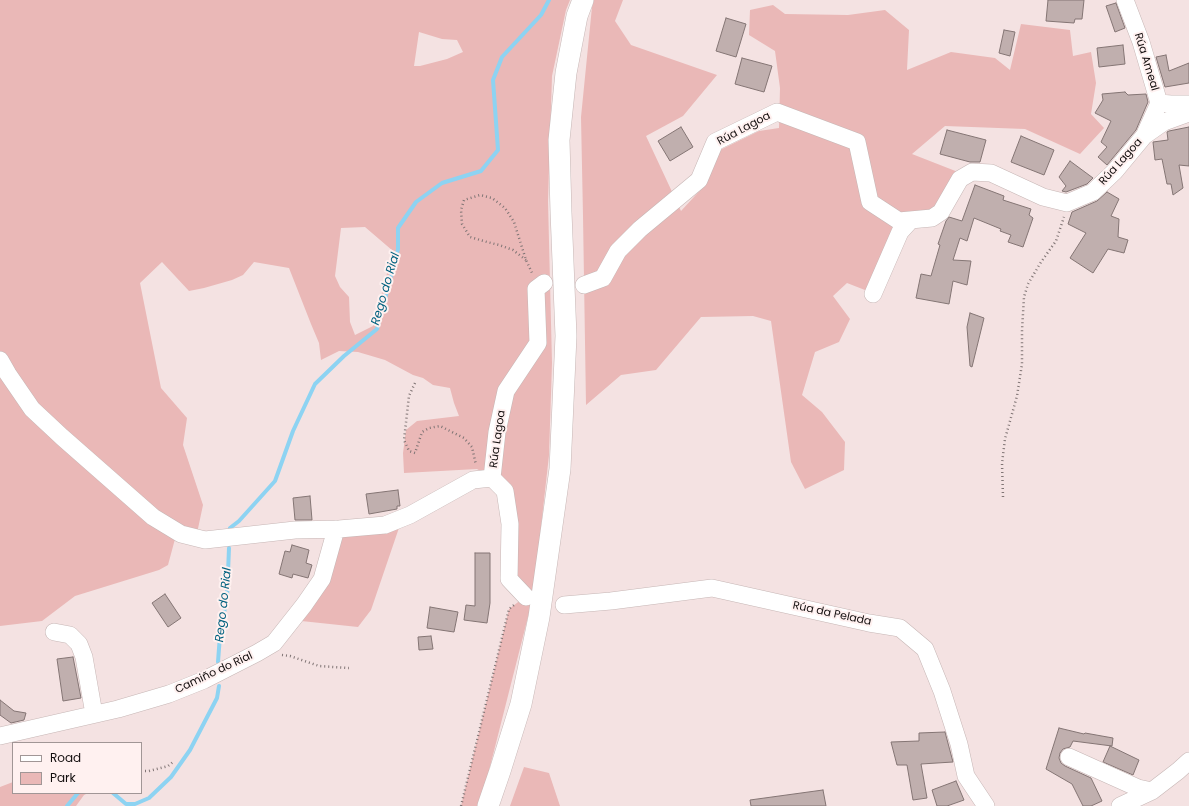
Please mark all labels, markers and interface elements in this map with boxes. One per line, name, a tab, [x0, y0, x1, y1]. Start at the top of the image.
street label: Rúa Ameal	[1131, 31, 1161, 93]
street label: Rúa Lagoa	[715, 110, 773, 148]
street label: Rúa Lagoa	[1097, 136, 1145, 188]
water label: Rego do Rial	[369, 251, 403, 327]
street label: Rúa Lagoa	[487, 409, 509, 469]
water label: Rego do Rial	[213, 567, 235, 643]
street label: Rúa da Pelada	[791, 599, 873, 629]
street label: Camiño do Rial	[173, 649, 255, 697]
legend	[12, 742, 142, 794]
text: Road	[50, 749, 81, 766]
text: Park	[50, 769, 76, 786]

